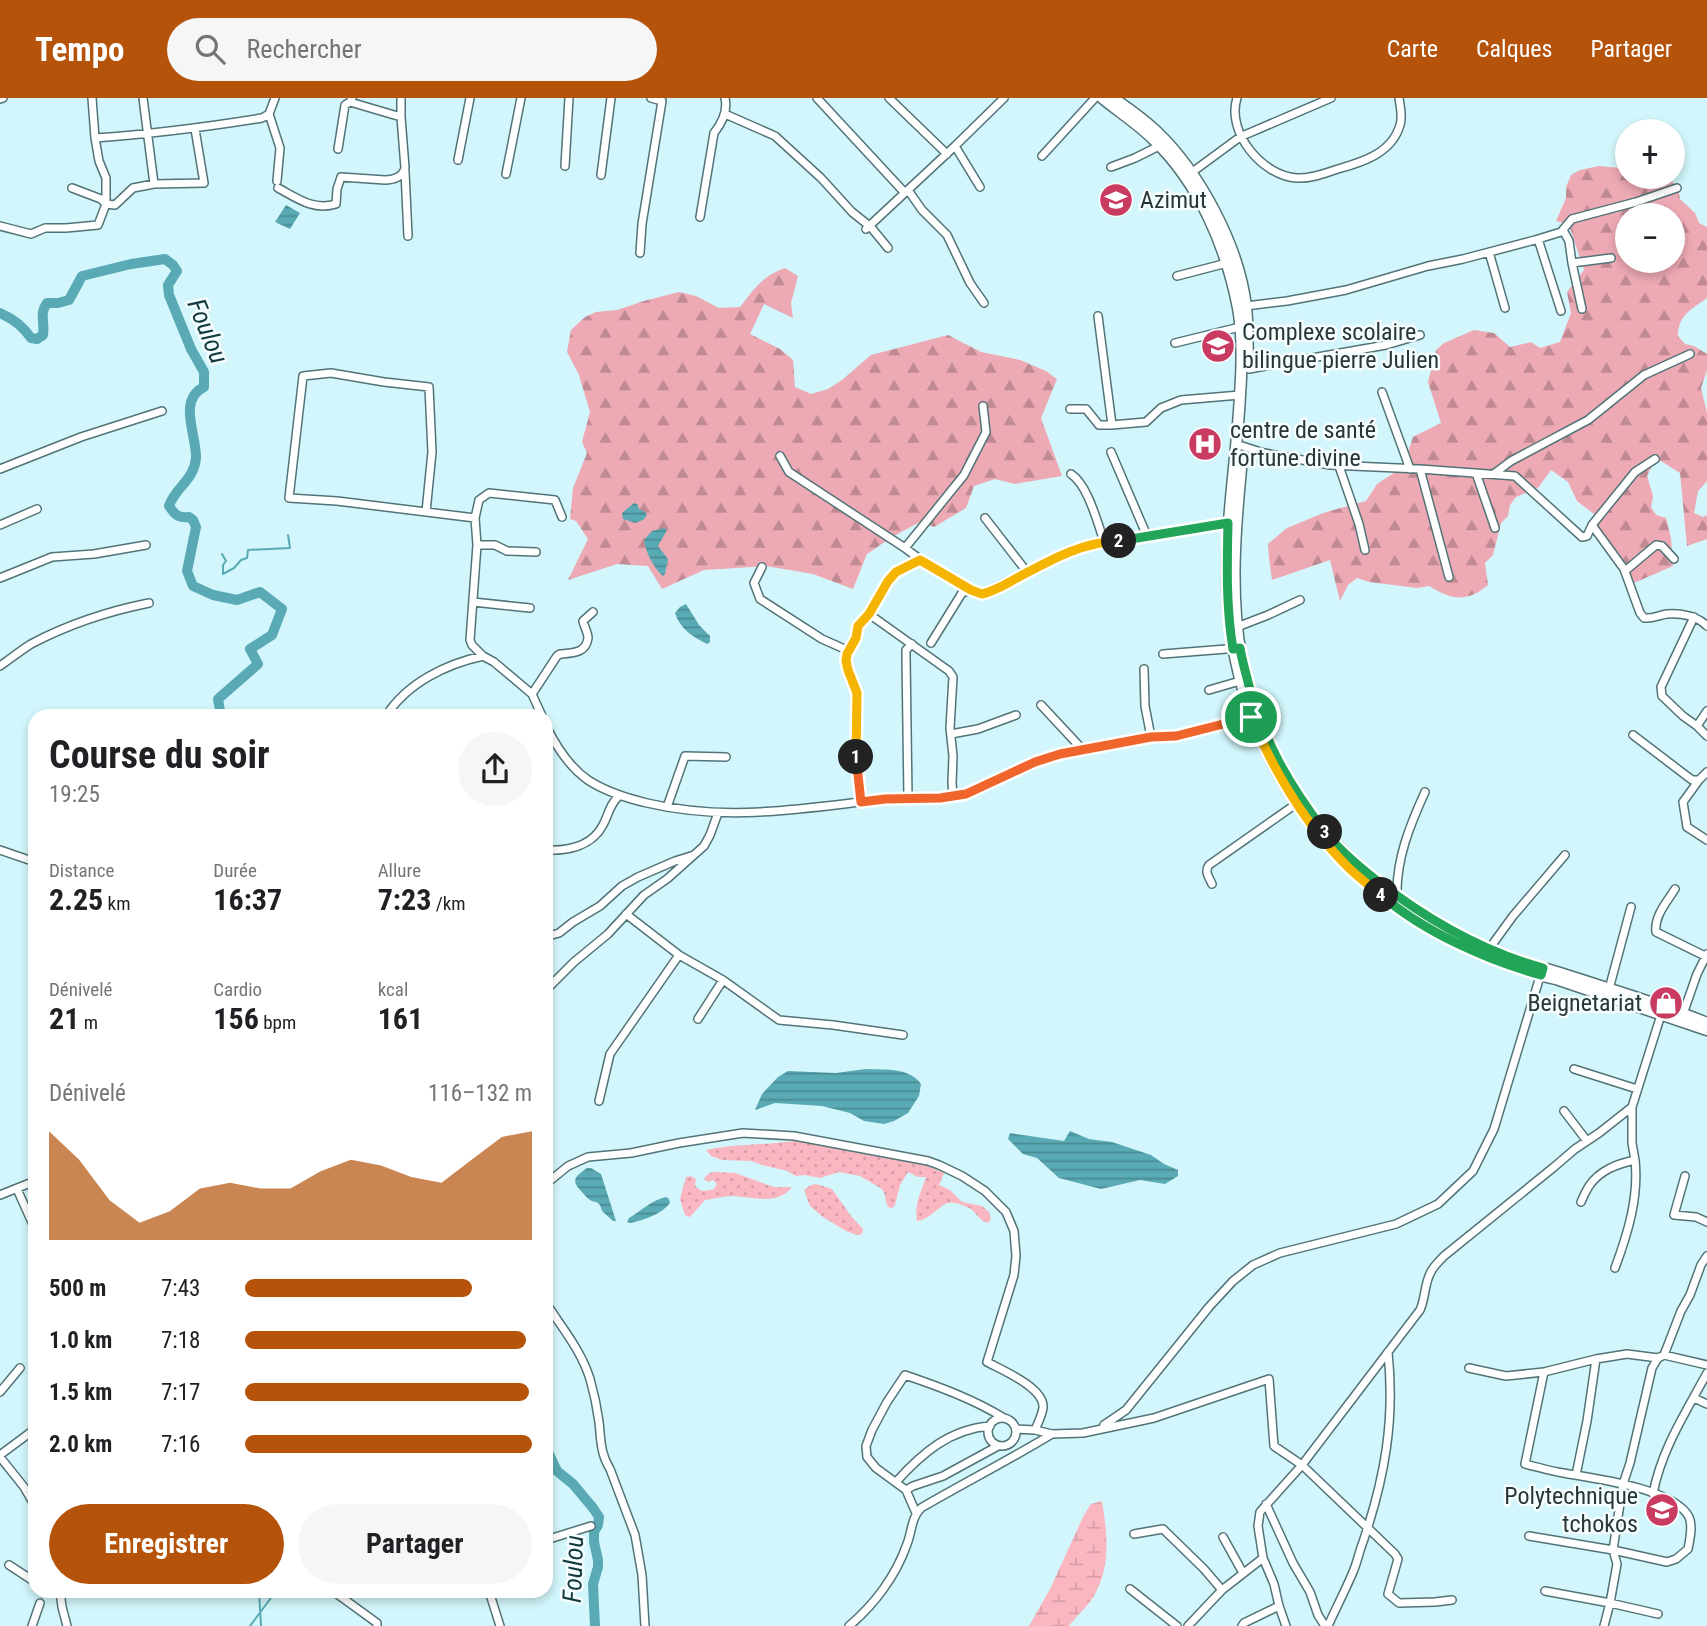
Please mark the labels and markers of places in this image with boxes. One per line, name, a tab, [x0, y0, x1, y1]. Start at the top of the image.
school or university icon: Azimut	[1097, 181, 1135, 219]
place label: Azimut	[1140, 186, 1207, 214]
place label: Complexe scolaire bilingue pierre Julien	[1242, 318, 1439, 374]
school or university icon: Complexe scolaire bilingue pierre Julien	[1199, 327, 1237, 365]
place label: centre de santé fortune divine	[1230, 416, 1376, 472]
hospital icon: centre de santé fortune divine	[1186, 425, 1224, 463]
pin: 2	[1102, 524, 1136, 558]
pin	[1221, 687, 1281, 747]
pin: 1	[838, 740, 874, 774]
pin: 3	[1308, 814, 1342, 850]
pin: 4	[1364, 878, 1398, 912]
shop icon: Beignetariat	[1647, 984, 1685, 1022]
place label: Beignetariat	[1527, 989, 1642, 1017]
place label: Polytechnique tchokos	[1504, 1482, 1638, 1538]
school or university icon: Polytechnique tchokos	[1643, 1491, 1681, 1529]

